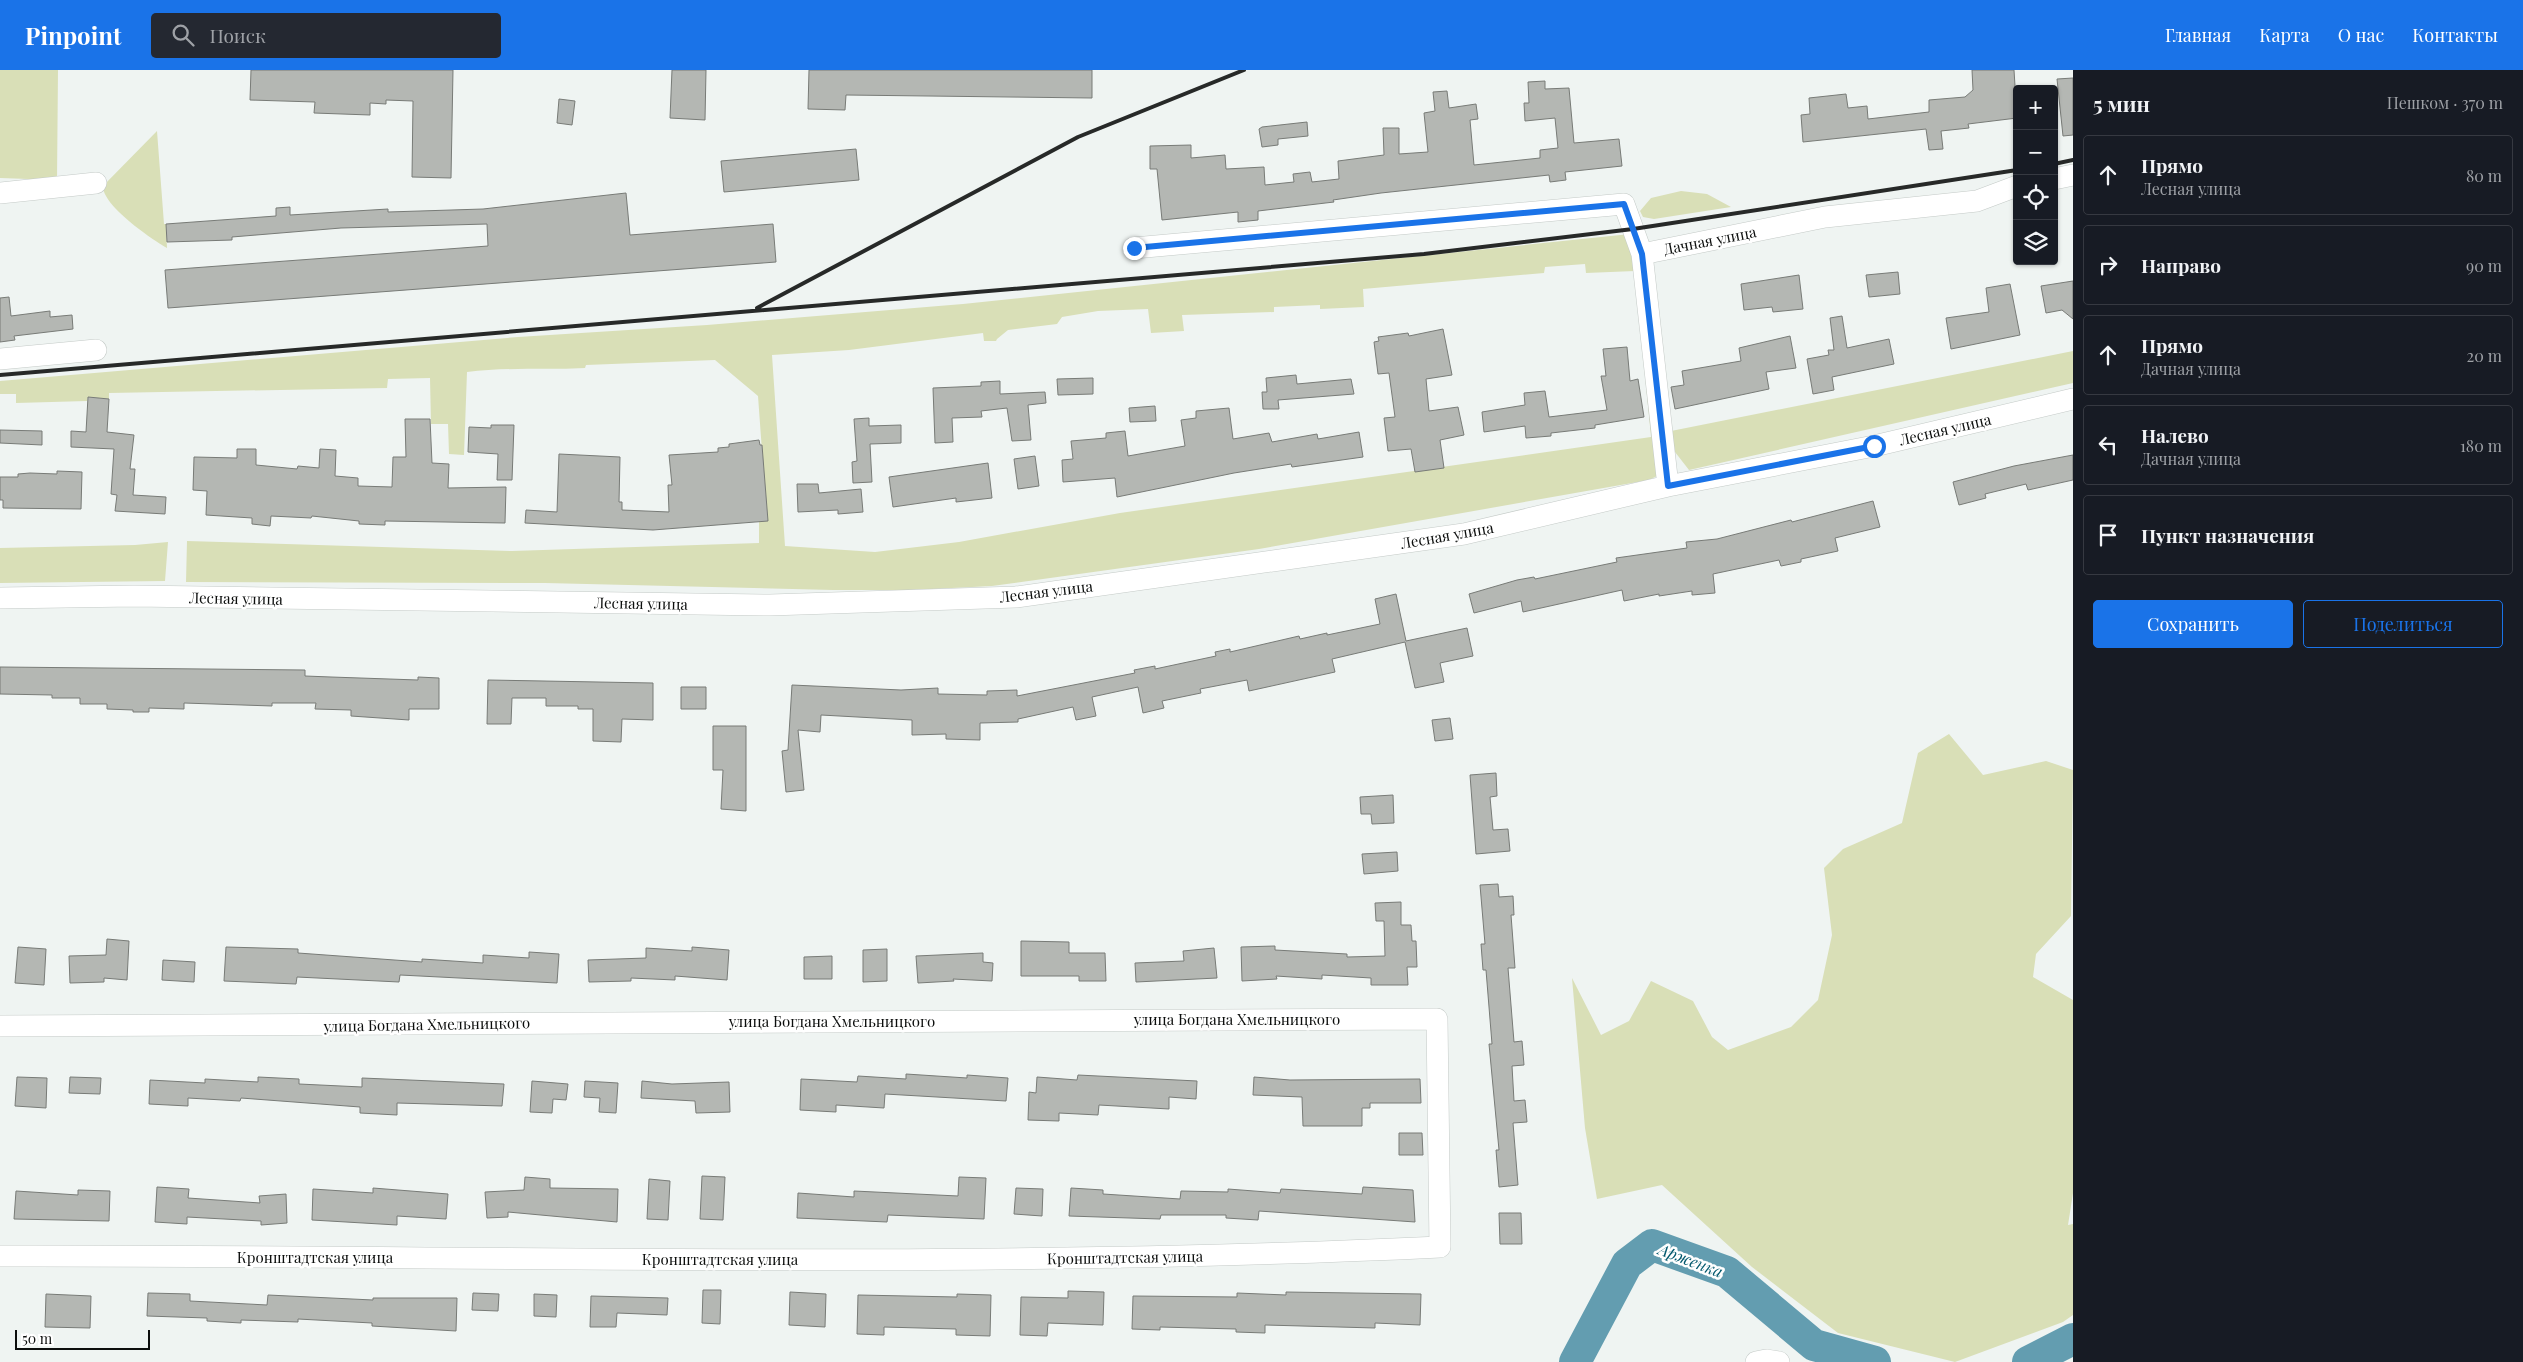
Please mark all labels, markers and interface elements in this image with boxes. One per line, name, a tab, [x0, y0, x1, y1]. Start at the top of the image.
search box	[151, 13, 501, 58]
text: Pinpoint	[25, 19, 121, 51]
icon: search	[169, 21, 197, 49]
text: Поиск	[209, 22, 266, 48]
text: Главная	[2165, 23, 2231, 47]
text: Карта	[2259, 23, 2310, 47]
text: О нас	[2338, 23, 2384, 47]
text: Контакты	[2412, 23, 2498, 47]
map controls	[2013, 85, 2058, 265]
button: +	[2013, 85, 2058, 130]
text: 5 мин	[2093, 89, 2150, 117]
text: Пешком · 370 m	[2387, 92, 2503, 113]
button: −	[2013, 130, 2058, 175]
text: Прямо	[2141, 152, 2203, 178]
icon: ahead	[2094, 161, 2122, 189]
text: 80 m	[2466, 165, 2502, 186]
button: locate	[2013, 175, 2058, 220]
text: Лесная улица	[2141, 178, 2241, 199]
button: layers	[2013, 220, 2058, 265]
street label: Дачная улица	[1662, 221, 1758, 259]
route end	[1123, 237, 1146, 260]
icon: right	[2094, 251, 2122, 279]
text: Направо	[2141, 252, 2221, 278]
text: 90 m	[2466, 255, 2502, 276]
text: Прямо	[2141, 332, 2203, 358]
icon: ahead	[2094, 341, 2122, 369]
text: 20 m	[2467, 345, 2502, 366]
text: Дачная улица	[2141, 358, 2241, 379]
street label: Лесная улица	[1896, 409, 1993, 450]
text: Налево	[2141, 422, 2209, 448]
icon: left	[2094, 431, 2122, 459]
route start	[1863, 435, 1886, 458]
text: 180 m	[2460, 435, 2502, 456]
text: Дачная улица	[2141, 448, 2241, 469]
street label: Лесная улица	[1398, 517, 1495, 553]
icon: arrive	[2094, 521, 2122, 549]
text: Пункт назначения	[2141, 522, 2314, 548]
street label: Лесная улица	[997, 575, 1094, 607]
street label: Лесная улица	[188, 587, 284, 609]
street label: Лесная улица	[593, 592, 689, 614]
button: Сохранить	[2093, 600, 2293, 648]
button: Поделиться	[2303, 600, 2503, 648]
street label: улица Богдана Хмельницкого	[1133, 1009, 1340, 1029]
street label: улица Богдана Хмельницкого	[728, 1011, 935, 1031]
street label: улица Богдана Хмельницкого	[323, 1012, 530, 1036]
water label: Арженка	[1654, 1237, 1726, 1282]
street label: Кронштадтская улица	[1047, 1246, 1204, 1268]
street label: Кронштадтская улица	[237, 1247, 394, 1267]
street label: Кронштадтская улица	[642, 1249, 799, 1269]
scale bar	[15, 1327, 150, 1350]
text: 50 m	[22, 1329, 52, 1348]

